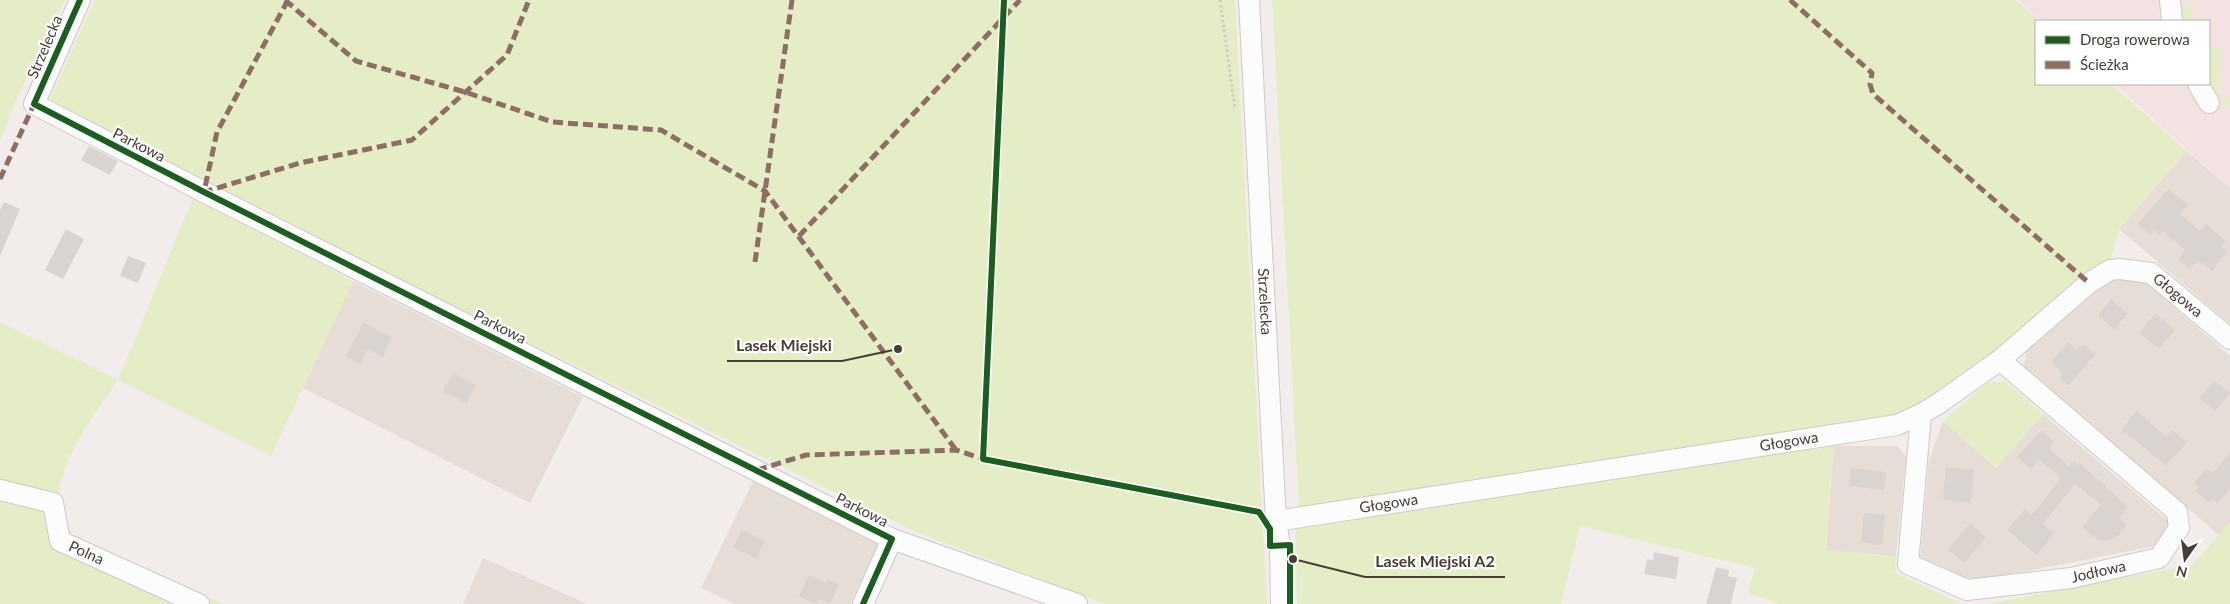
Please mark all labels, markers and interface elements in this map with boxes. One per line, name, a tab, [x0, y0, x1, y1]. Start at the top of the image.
street label: Strzelecka	[23, 12, 65, 81]
legend	[2035, 20, 2210, 85]
text: Droga rowerowa	[2080, 30, 2190, 48]
text: Ścieżka	[2080, 55, 2129, 73]
street label: Parkowa	[110, 123, 169, 165]
street label: Strzelecka	[1255, 268, 1276, 335]
street label: Głogowa	[2150, 269, 2207, 320]
street label: Parkowa	[471, 305, 530, 347]
callout: Lasek Miejski	[727, 330, 842, 361]
text: Lasek Miejski	[736, 335, 832, 354]
street label: Głogowa	[1758, 427, 1819, 454]
street label: Parkowa	[833, 488, 892, 530]
street label: Głogowa	[1358, 489, 1419, 516]
north arrow	[2160, 534, 2210, 584]
street label: Polna	[66, 536, 107, 568]
callout: Lasek Miejski A2	[1365, 546, 1505, 577]
text: Lasek Miejski A2	[1375, 551, 1495, 570]
street label: Jodłowa	[2069, 556, 2127, 586]
text: N	[2174, 563, 2189, 582]

